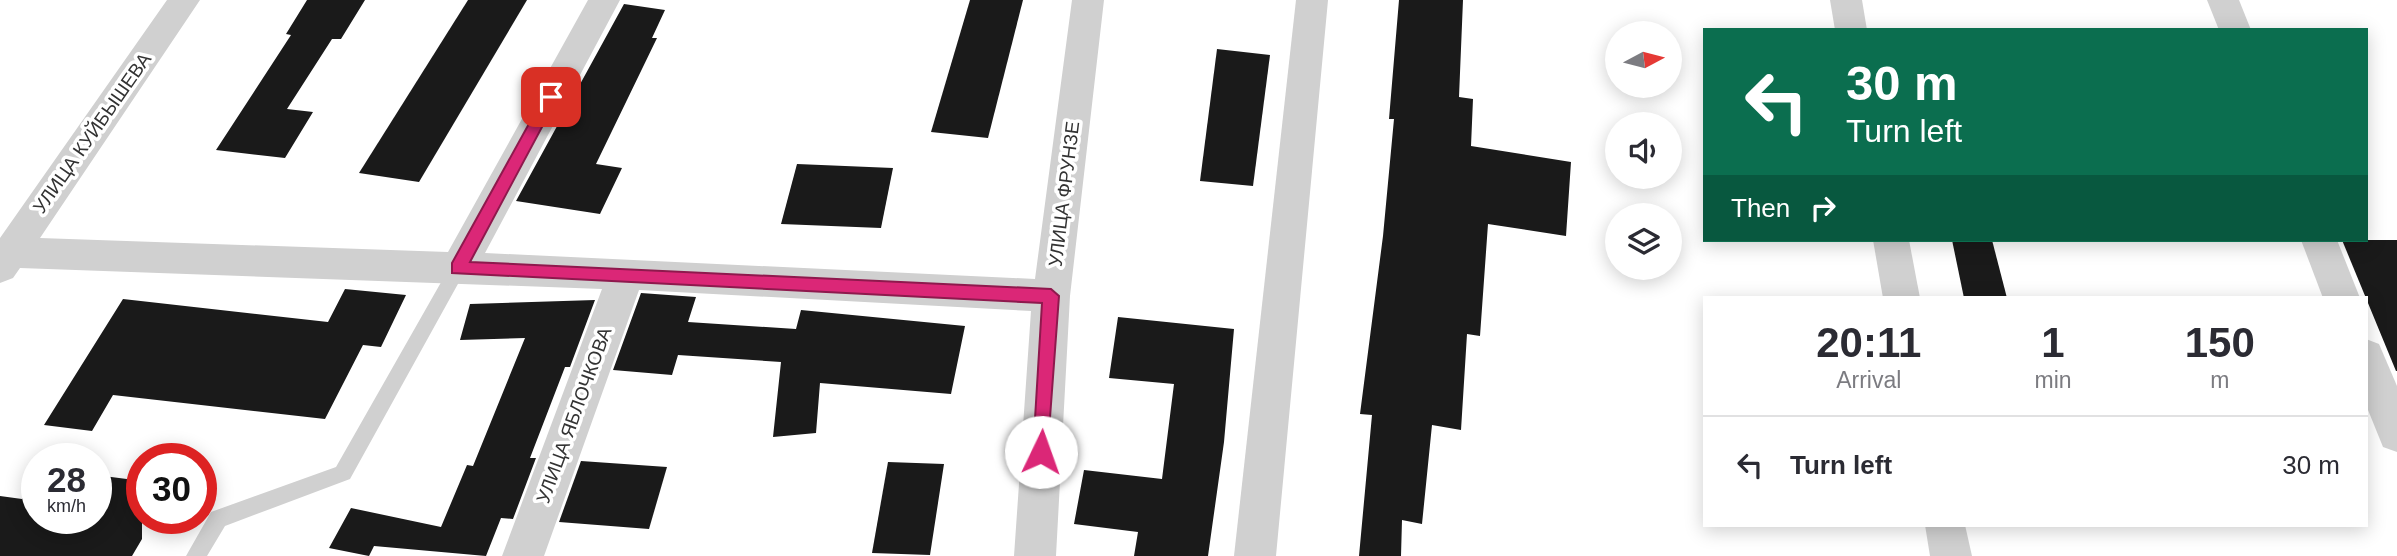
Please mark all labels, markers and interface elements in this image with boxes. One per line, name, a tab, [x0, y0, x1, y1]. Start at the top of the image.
north arrow	[1605, 21, 1682, 98]
map controls	[1605, 21, 1682, 280]
street label: УЛИЦА КУЙБЫШЕВА	[29, 49, 155, 217]
icon: left	[1731, 56, 1822, 147]
text: 30 m	[1846, 56, 1958, 110]
pin	[521, 67, 581, 127]
icon: arrive	[532, 78, 570, 116]
button: sound	[1605, 112, 1682, 189]
text: Turn left	[1846, 113, 1962, 149]
street label: УЛИЦА ФРУНЗЕ	[1045, 120, 1083, 268]
icon: right	[1804, 189, 1842, 227]
text: Then	[1731, 193, 1790, 223]
button: layers	[1605, 203, 1682, 280]
text: 20:11	[1816, 319, 1921, 366]
text: 1	[2041, 319, 2065, 366]
text: 150	[2185, 319, 2255, 366]
street label: УЛИЦА ЯБЛОЧКОВА	[532, 324, 616, 506]
text: Arrival	[1836, 367, 1901, 393]
text: min	[2034, 367, 2072, 393]
text: m	[2210, 367, 2229, 393]
position arrow	[1004, 415, 1078, 489]
speed limit sign: 30	[126, 443, 217, 534]
icon: left	[1731, 446, 1769, 484]
text: Turn left	[1790, 450, 1892, 480]
text: 30 m	[2282, 450, 2340, 480]
text: 28	[47, 460, 86, 499]
text: km/h	[47, 496, 86, 516]

